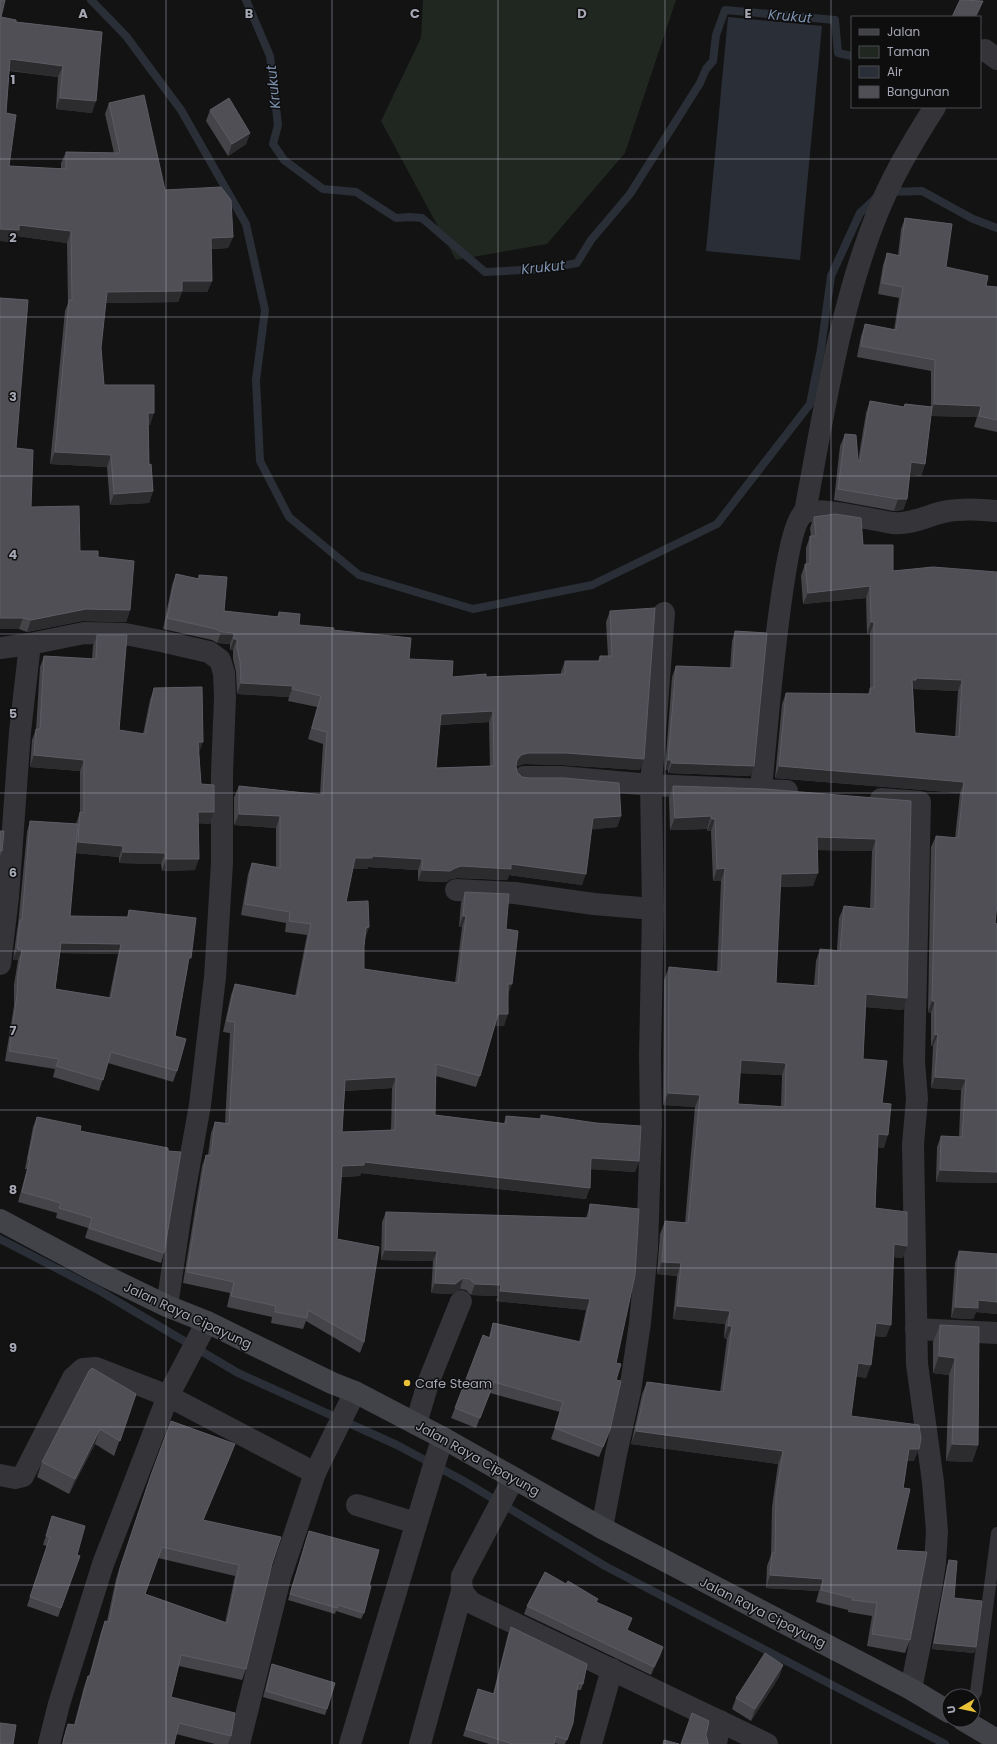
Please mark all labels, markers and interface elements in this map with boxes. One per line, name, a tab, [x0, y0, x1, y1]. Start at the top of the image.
text: A	[78, 4, 88, 23]
text: B	[245, 4, 254, 23]
text: C	[410, 4, 420, 23]
text: D	[577, 4, 587, 23]
text: E	[744, 4, 752, 23]
water label: Krukut	[767, 4, 814, 28]
legend	[851, 16, 981, 108]
text: Jalan	[887, 23, 920, 40]
text: Taman	[887, 43, 930, 60]
water label: Krukut	[261, 63, 285, 110]
text: Air	[887, 63, 903, 80]
text: 1	[11, 70, 15, 89]
text: Bangunan	[887, 83, 949, 100]
text: 2	[9, 228, 17, 247]
water label: Krukut	[520, 255, 567, 279]
text: 3	[9, 387, 17, 406]
text: 4	[9, 545, 18, 564]
text: 5	[9, 704, 17, 723]
text: 6	[9, 863, 17, 882]
text: 7	[10, 1021, 17, 1040]
text: 8	[9, 1180, 17, 1199]
street label: Jalan Raya Cipayung	[121, 1277, 255, 1353]
text: 9	[9, 1338, 17, 1357]
place label: Cafe Steam	[415, 1374, 492, 1393]
marker: Cafe Steam	[402, 1378, 412, 1388]
street label: Jalan Raya Cipayung	[412, 1416, 543, 1501]
street label: Jalan Raya Cipayung	[696, 1572, 829, 1653]
north arrow	[941, 1688, 981, 1728]
text: U	[943, 1704, 960, 1715]

